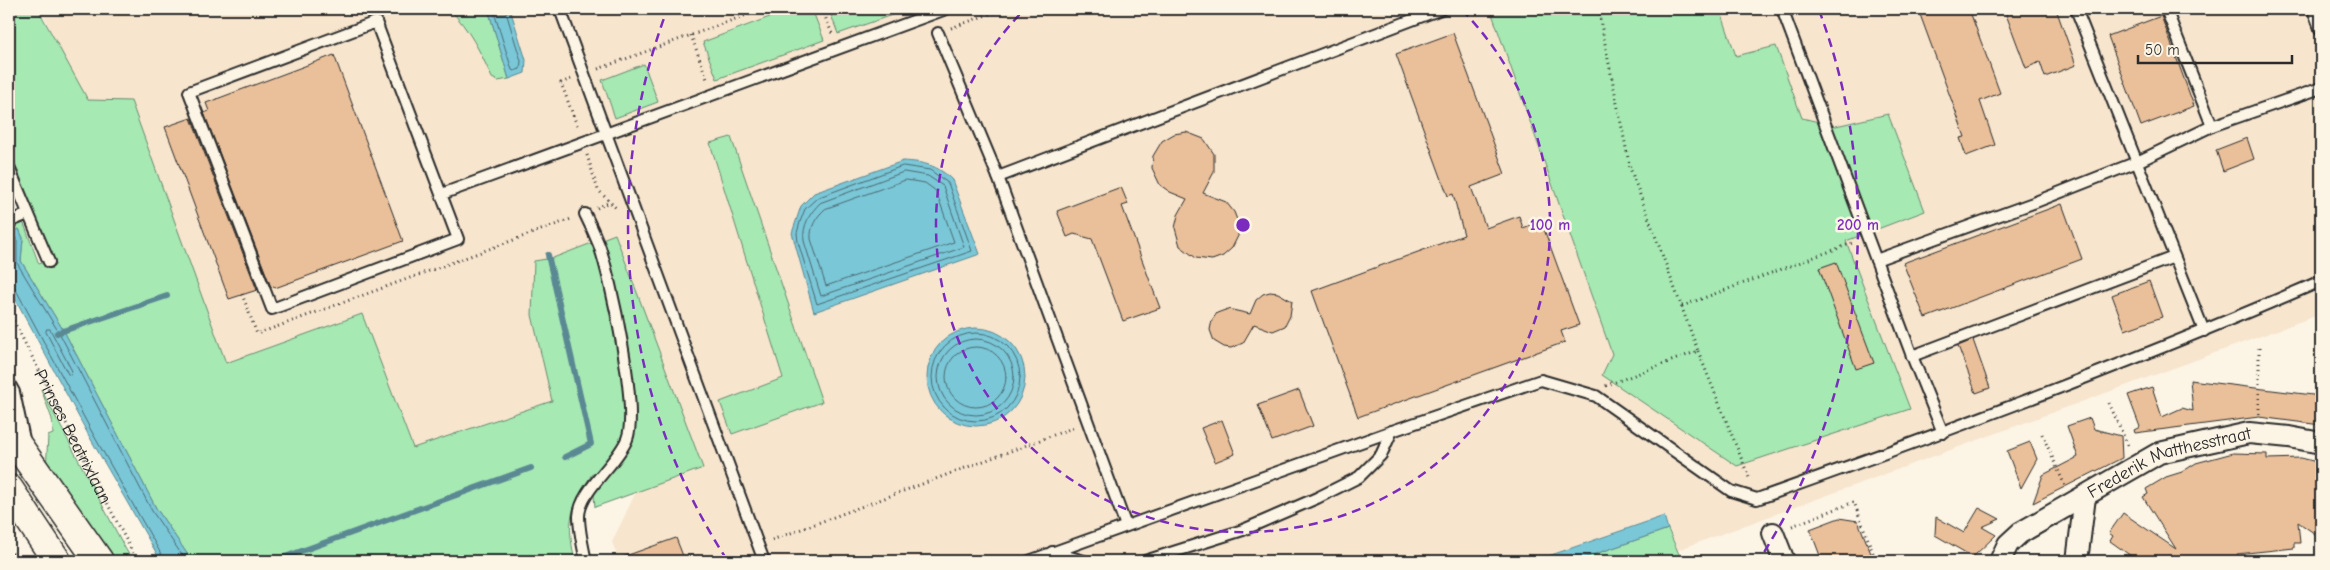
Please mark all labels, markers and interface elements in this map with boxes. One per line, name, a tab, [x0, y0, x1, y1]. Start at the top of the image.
scale bar	[2138, 32, 2291, 64]
text: 50 m	[2145, 41, 2180, 59]
centre of rings	[1234, 216, 1252, 234]
text: 100 m	[1530, 216, 1570, 234]
text: 200 m	[1837, 216, 1879, 234]
street label: Prinses Beatrixlaan	[30, 366, 116, 507]
street label: Frederik Matthesstraat	[2084, 422, 2254, 502]

